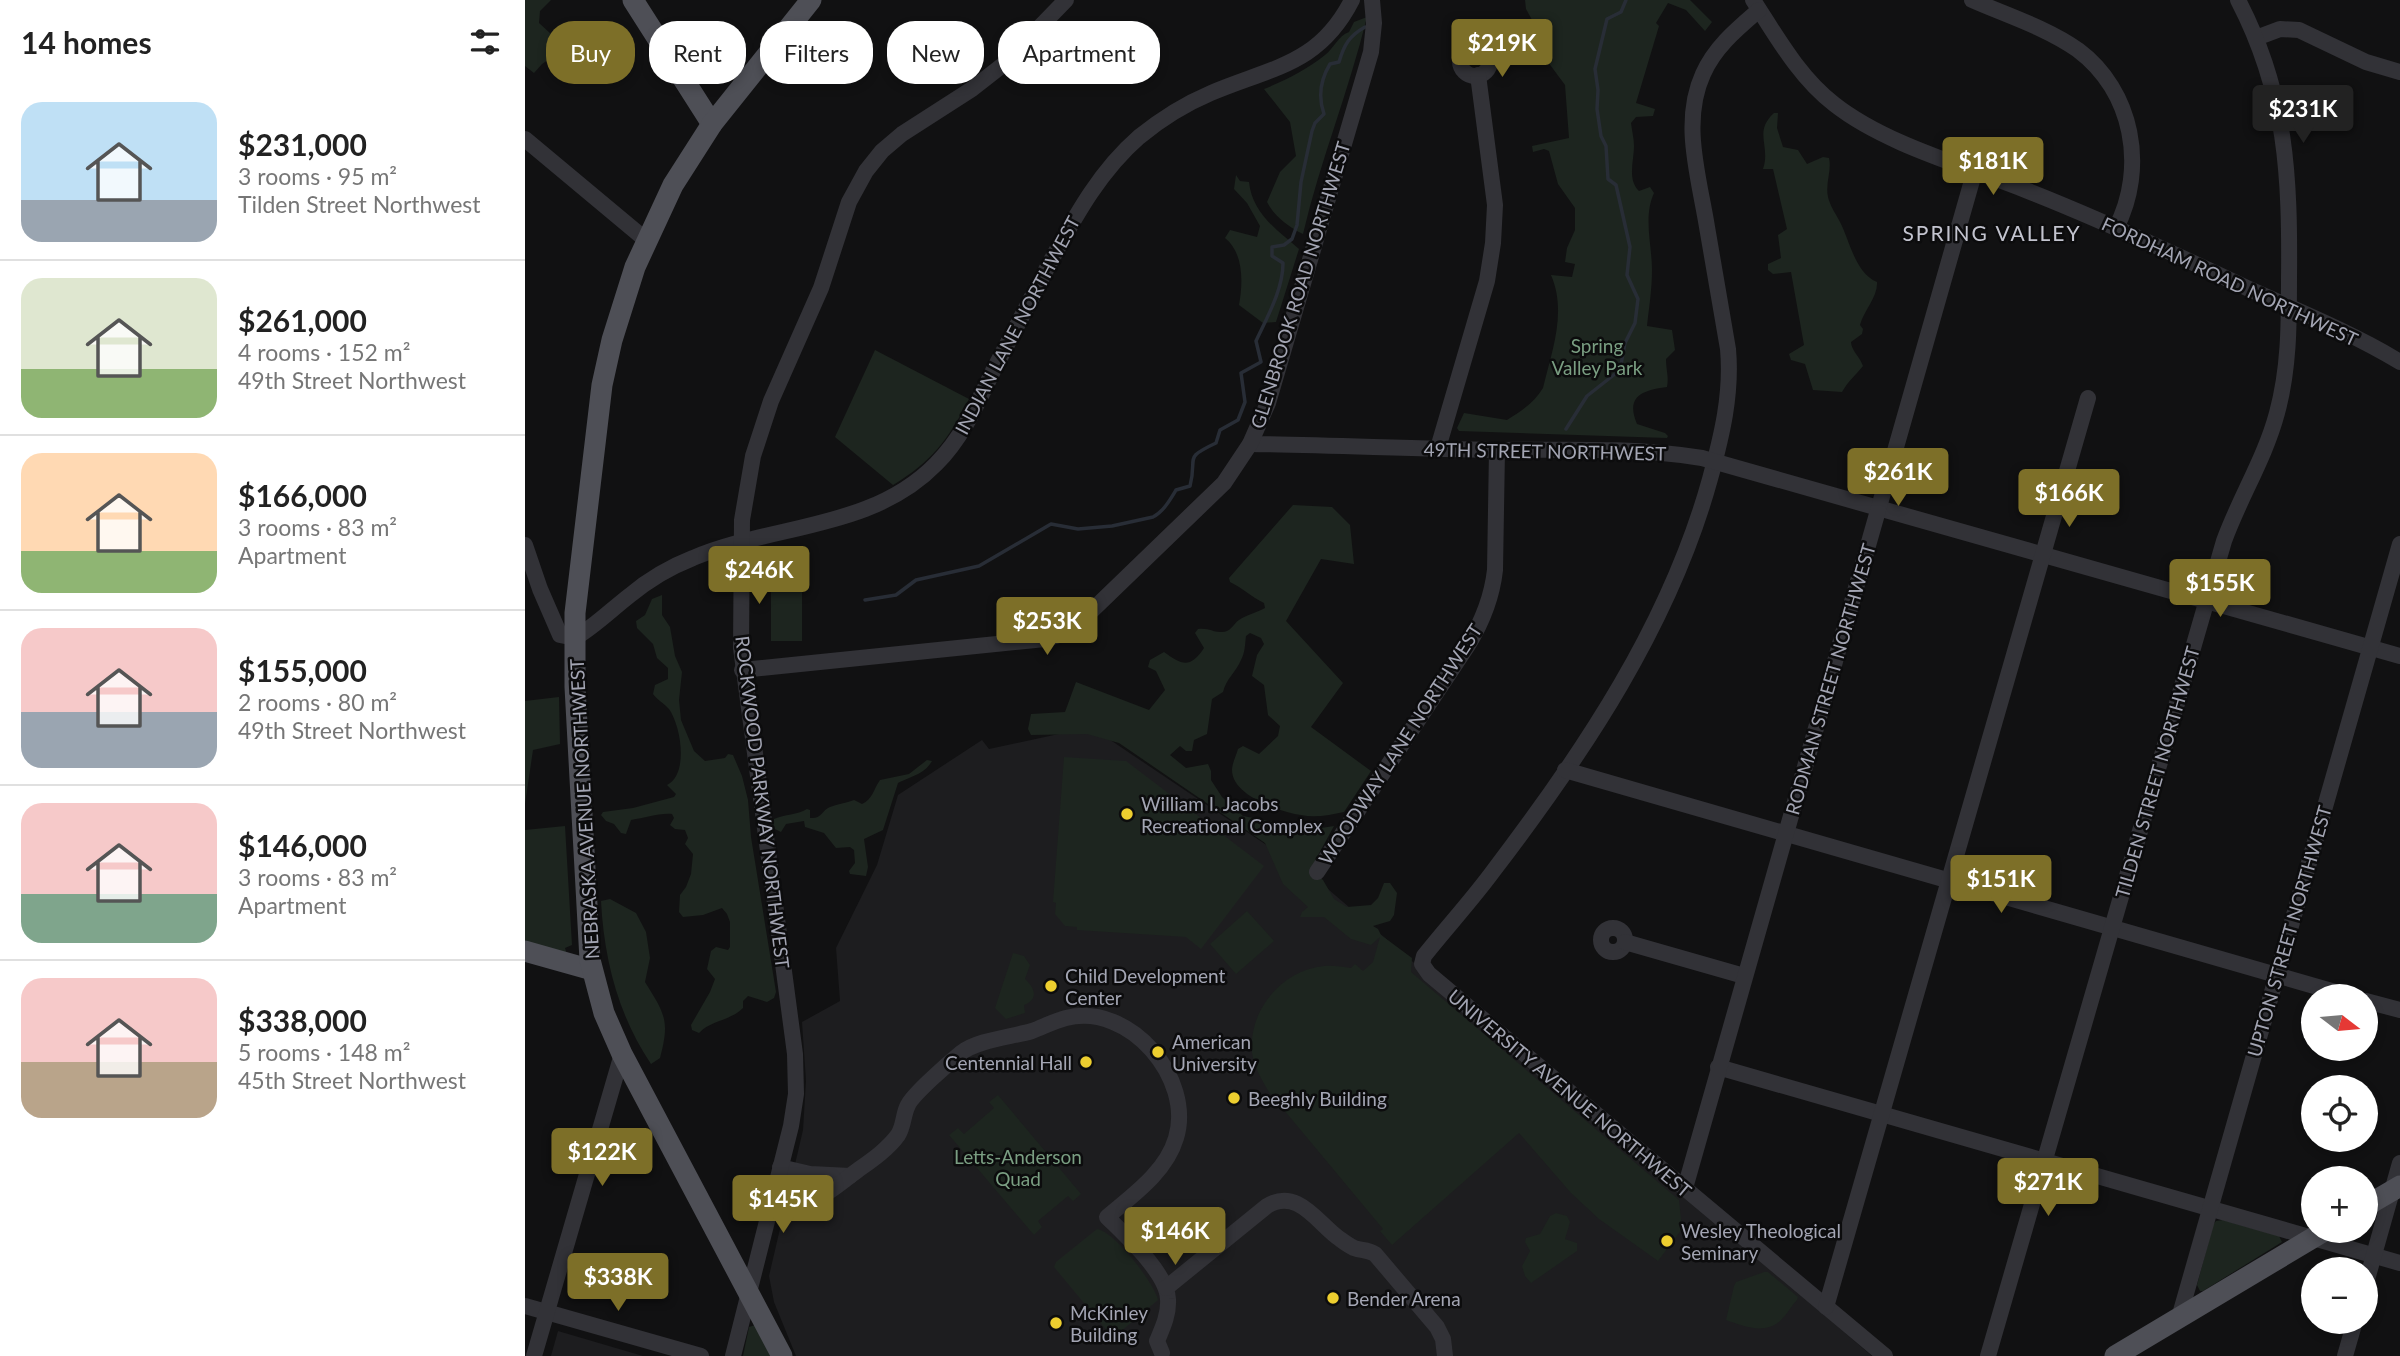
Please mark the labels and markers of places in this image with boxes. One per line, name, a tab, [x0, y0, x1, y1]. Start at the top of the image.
pin: $219K	[1453, 20, 1551, 79]
pin: $231K	[2254, 86, 2352, 145]
pin: $181K	[1944, 138, 2042, 197]
pin: $261K	[1849, 448, 1947, 508]
pin: $166K	[2020, 470, 2118, 529]
pin: $246K	[710, 546, 808, 606]
pin: $155K	[2171, 560, 2269, 619]
pin: $253K	[998, 598, 1096, 657]
place label: William I. Jacobs Recreational Complex	[1141, 792, 1323, 837]
marker: William I. Jacobs Recreational Complex	[1119, 806, 1135, 822]
pin: $151K	[1952, 856, 2050, 915]
place label: Child Development Center	[1065, 964, 1226, 1009]
marker: Child Development Center	[1043, 978, 1059, 994]
place label: American University	[1172, 1030, 1257, 1075]
marker: American University	[1150, 1044, 1166, 1060]
place label: Centennial Hall	[945, 1051, 1072, 1074]
marker: Centennial Hall	[1078, 1054, 1094, 1070]
place label: Beeghly Building	[1248, 1087, 1387, 1110]
marker: Beeghly Building	[1226, 1090, 1242, 1106]
pin: $122K	[553, 1128, 651, 1188]
pin: $271K	[1999, 1158, 2097, 1218]
pin: $145K	[734, 1176, 832, 1235]
pin: $146K	[1126, 1208, 1224, 1267]
place label: Wesley Theological Seminary	[1681, 1219, 1841, 1264]
marker: Wesley Theological Seminary	[1659, 1233, 1675, 1249]
pin: $338K	[569, 1254, 667, 1313]
place label: Bender Arena	[1347, 1287, 1461, 1310]
marker: Bender Arena	[1325, 1290, 1341, 1306]
place label: McKinley Building	[1070, 1301, 1148, 1346]
marker: McKinley Building	[1048, 1315, 1064, 1331]

